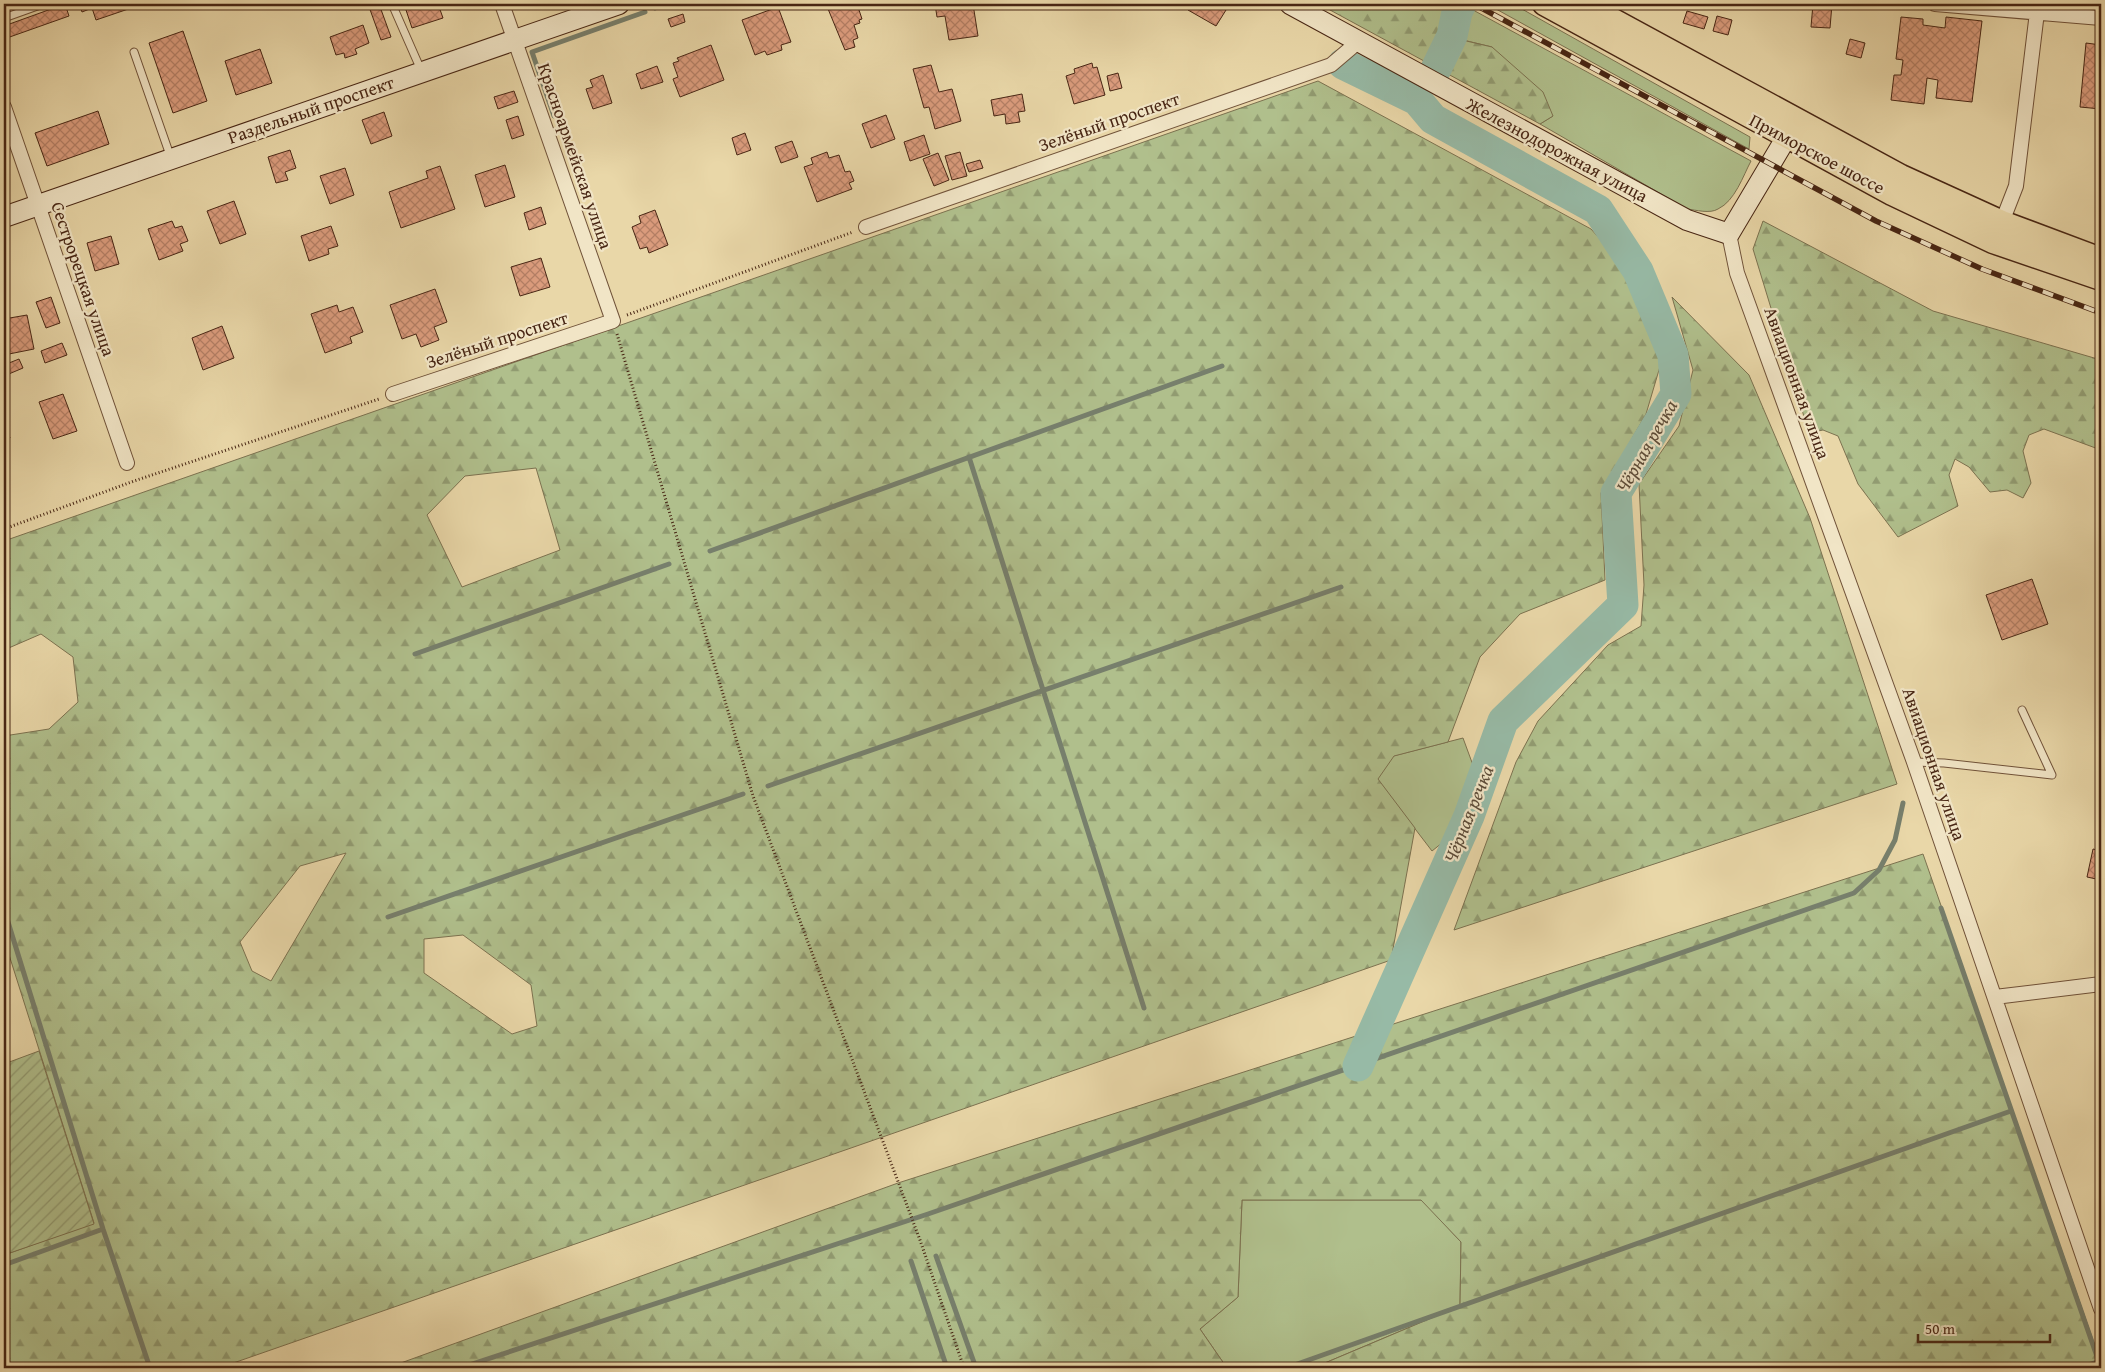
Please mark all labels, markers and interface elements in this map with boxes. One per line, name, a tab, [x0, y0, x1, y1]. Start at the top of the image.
street label: Красноармейская улица	[531, 59, 620, 253]
street label: Раздельный проспект	[224, 68, 398, 151]
street label: Зелёный проспект	[1035, 85, 1183, 158]
street label: Железнодорожная улица	[1461, 90, 1653, 209]
street label: Приморское шоссе	[1745, 106, 1890, 201]
street label: Сестрорецкая улица	[44, 198, 123, 360]
street label: Авиационная улица	[1757, 303, 1838, 463]
street label: Зелёный проспект	[423, 304, 571, 375]
water label: Чёрная речка	[1608, 394, 1684, 498]
street label: Авиационная улица	[1896, 684, 1973, 844]
water label: Чёрная речка	[1436, 761, 1500, 867]
scale bar	[1918, 1312, 2050, 1344]
text: 50 m	[1925, 1318, 1956, 1339]

